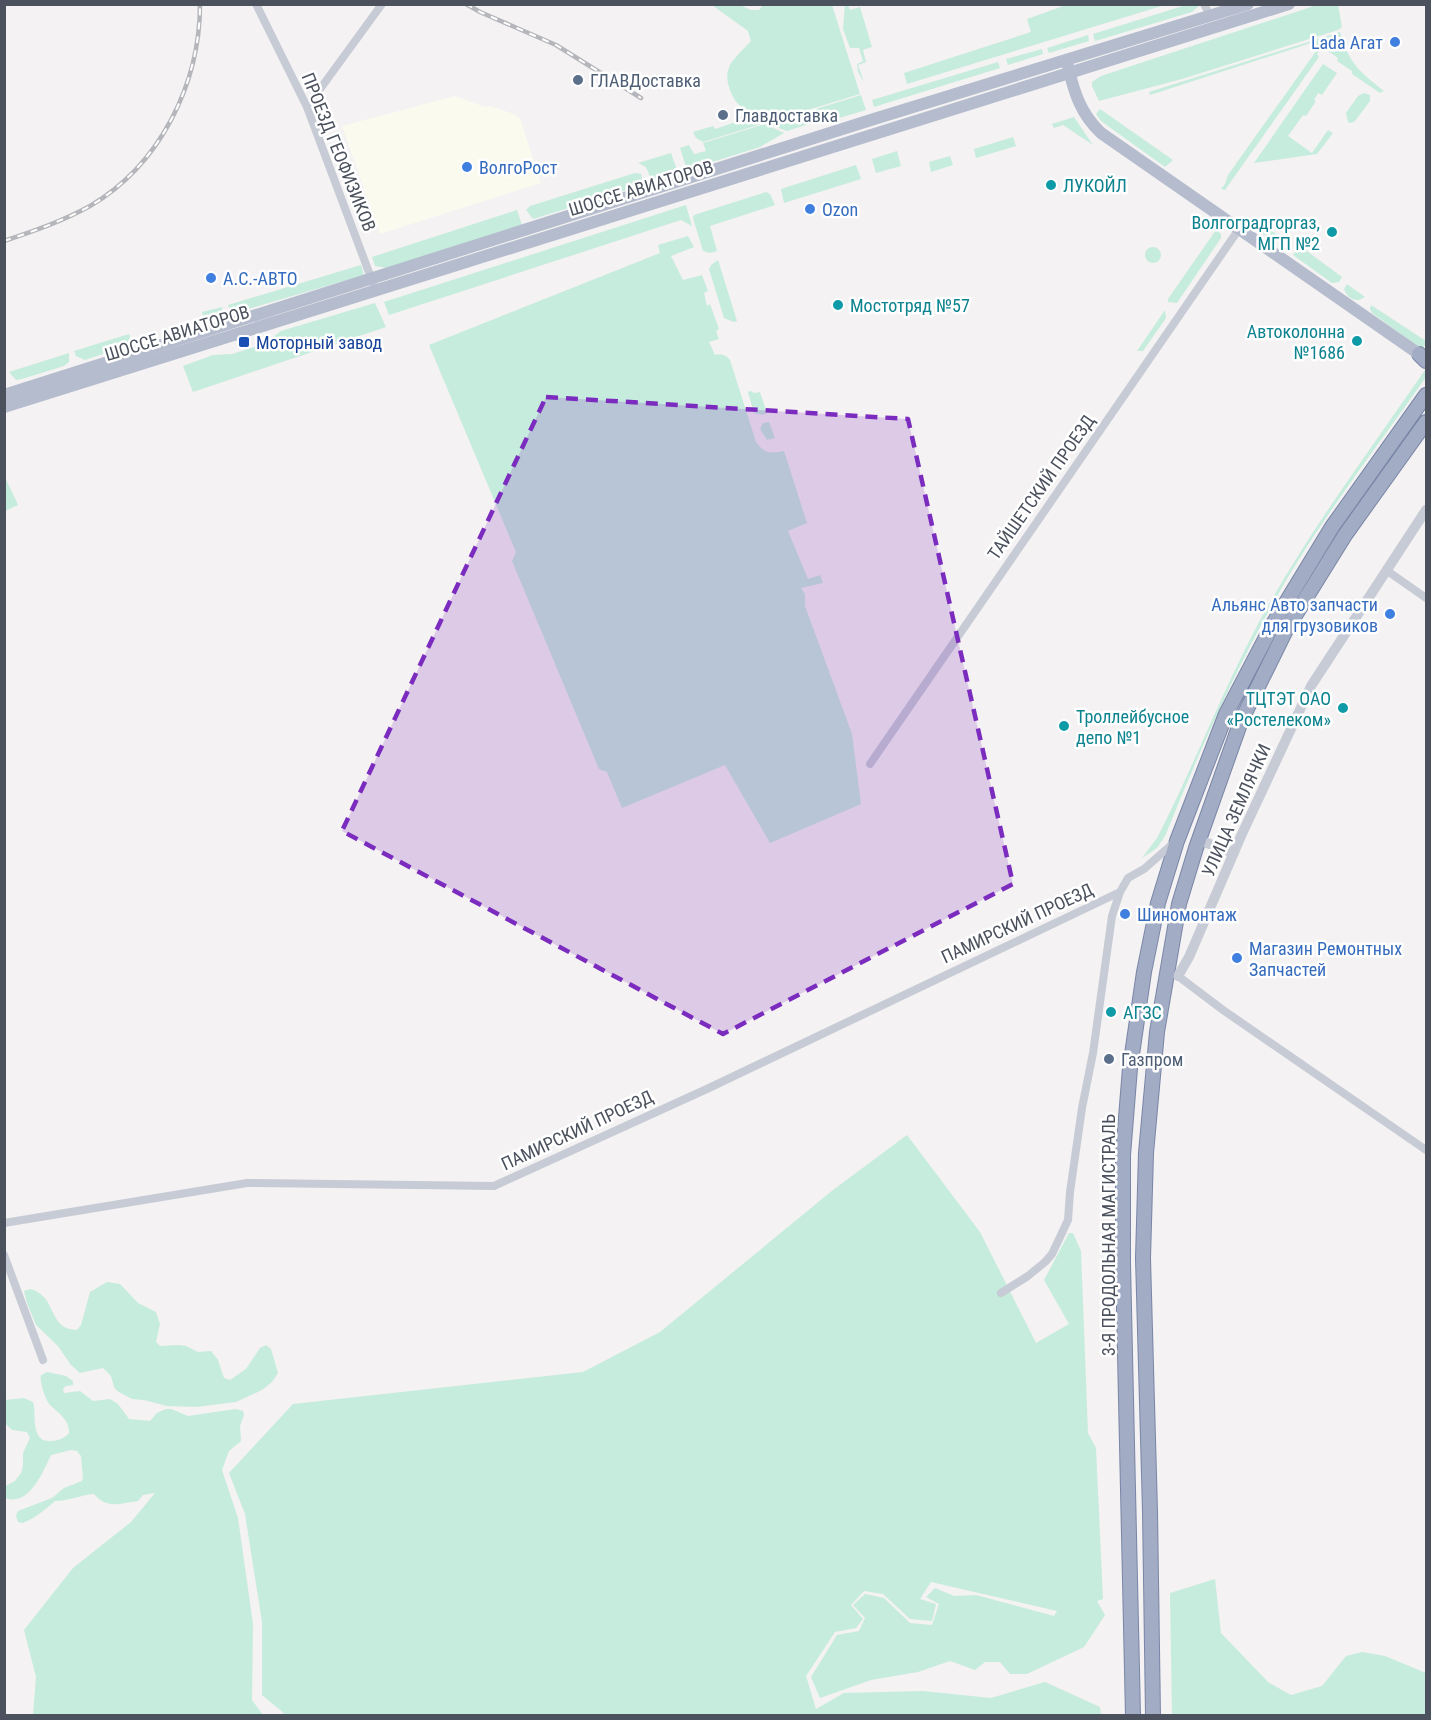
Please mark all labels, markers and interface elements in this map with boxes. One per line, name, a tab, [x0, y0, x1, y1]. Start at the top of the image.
place label: Lada Агат	[1311, 32, 1383, 53]
marker: Lada Агат	[1388, 35, 1402, 49]
street label: ПРОЕЗД ГЕОФИЗИКОВ	[298, 70, 380, 234]
place label: ГЛАВДоставка	[590, 70, 701, 91]
marker: ГЛАВДоставка	[571, 73, 585, 87]
place label: Главдоставка	[735, 105, 838, 126]
marker: Главдоставка	[716, 108, 730, 122]
street label: ШОССЕ АВИАТОРОВ	[566, 156, 716, 220]
place label: ВолгоРост	[479, 157, 558, 178]
marker: ВолгоРост	[460, 160, 474, 174]
place label: ЛУКОЙЛ	[1063, 175, 1127, 196]
marker: ЛУКОЙЛ	[1044, 178, 1058, 192]
place label: Ozon	[822, 199, 858, 220]
marker: Ozon	[803, 202, 817, 216]
place label: Волгоградгоргаз, МГП №2	[1191, 212, 1320, 254]
marker: Волгоградгоргаз, МГП №2	[1325, 225, 1339, 239]
place label: А.С.-АВТО	[223, 268, 297, 289]
marker: А.С.-АВТО	[204, 271, 218, 285]
place label: Мостотряд №57	[850, 295, 970, 316]
marker: Мостотряд №57	[831, 298, 845, 312]
street label: ШОССЕ АВИАТОРОВ	[102, 301, 252, 365]
place label: Автоколонна №1686	[1247, 321, 1345, 363]
place label: Моторный завод	[256, 332, 382, 353]
marker: Автоколонна №1686	[1350, 334, 1364, 348]
marker: Моторный завод	[237, 335, 251, 349]
street label: ТАЙШЕТСКИЙ ПРОЕЗД	[983, 410, 1099, 563]
place label: Альянс Авто запчасти для грузовиков	[1211, 594, 1378, 636]
marker: Альянс Авто запчасти для грузовиков	[1383, 607, 1397, 621]
place label: ТЦТЭТ ОАО «Ростелеком»	[1227, 688, 1331, 730]
marker: ТЦТЭТ ОАО «Ростелеком»	[1336, 701, 1350, 715]
place label: Троллейбусное депо №1	[1076, 706, 1189, 748]
marker: Троллейбусное депо №1	[1057, 719, 1071, 733]
street label: УЛИЦА ЗЕМЛЯЧКИ	[1197, 740, 1275, 880]
street label: ПАМИРСКИЙ ПРОЕЗД	[938, 879, 1096, 967]
place label: Шиномонтаж	[1137, 904, 1237, 925]
marker: Шиномонтаж	[1118, 907, 1132, 921]
place label: Магазин Ремонтных Запчастей	[1249, 938, 1402, 980]
marker: Магазин Ремонтных Запчастей	[1230, 951, 1244, 965]
place label: АГЗС	[1123, 1002, 1162, 1023]
marker: АГЗС	[1104, 1005, 1118, 1019]
place label: Газпром	[1121, 1049, 1183, 1070]
marker: Газпром	[1102, 1052, 1116, 1066]
street label: ПАМИРСКИЙ ПРОЕЗД	[498, 1086, 656, 1174]
street label: 3-Я ПРОДОЛЬНАЯ МАГИСТРАЛЬ	[1098, 1114, 1119, 1356]

